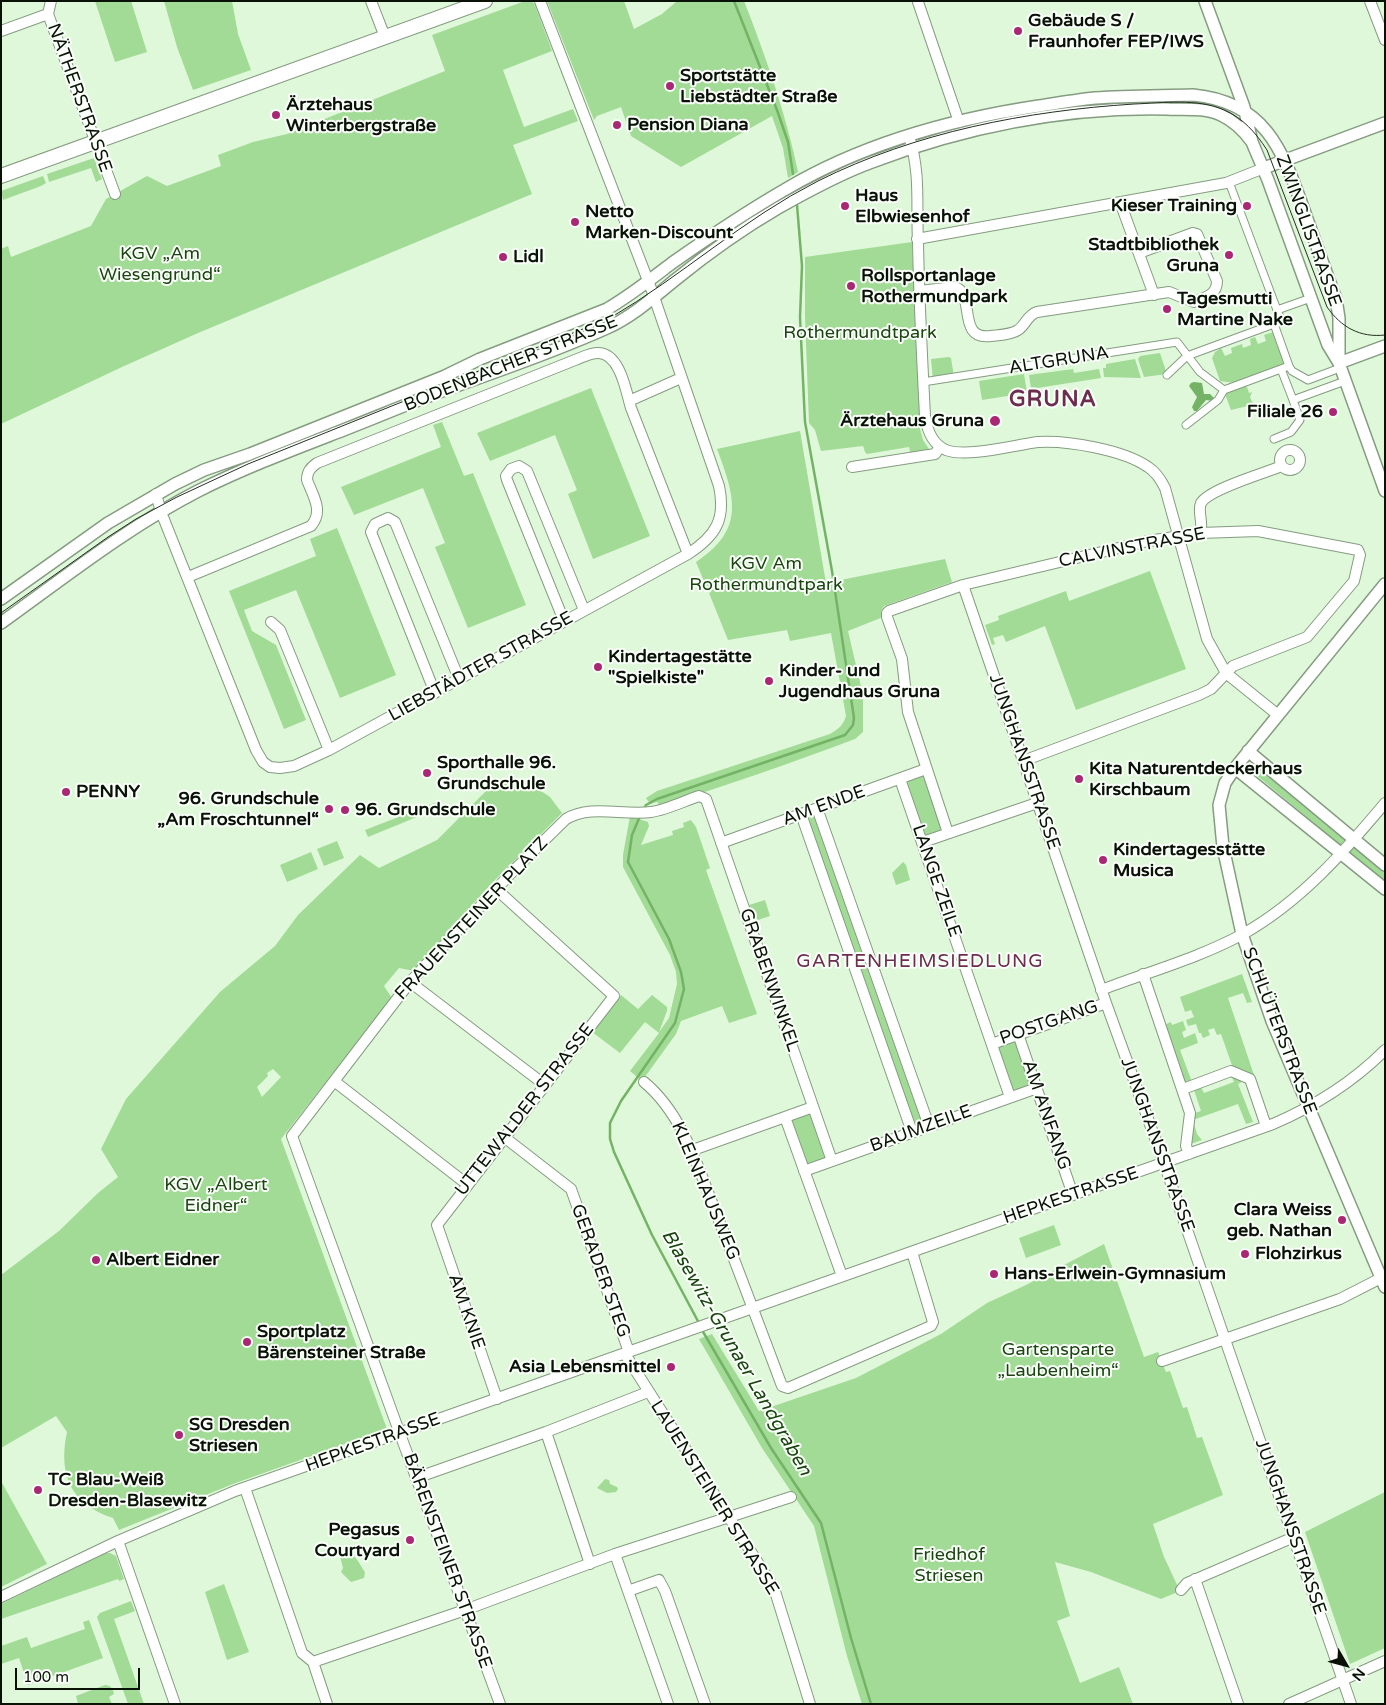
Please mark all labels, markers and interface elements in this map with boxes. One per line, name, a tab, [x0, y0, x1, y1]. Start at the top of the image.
place label: Gebäude S / Fraunhofer FEP/IWS	[1028, 10, 1204, 52]
street label: NÄTHERSTRASSE	[42, 21, 116, 175]
marker: Gebäude S / Fraunhofer FEP/IWS	[1012, 25, 1024, 37]
place label: Sportstätte Liebstädter Straße	[680, 65, 838, 108]
marker: Sportstätte Liebstädter Straße	[664, 80, 676, 92]
place label: Ärztehaus Winterbergstraße	[286, 94, 436, 136]
marker: Ärztehaus Winterbergstraße	[270, 109, 282, 121]
place label: Pension Diana	[627, 114, 749, 136]
marker: Pension Diana	[611, 119, 623, 131]
street label: ZWINGLISTRASSE	[1271, 152, 1345, 310]
place label: Haus Elbwiesenhof	[855, 185, 970, 228]
place label: Kieser Training	[1111, 195, 1237, 217]
marker: Haus Elbwiesenhof	[839, 200, 851, 212]
marker: Kieser Training	[1241, 200, 1253, 212]
place label: Netto Marken-Discount	[585, 201, 733, 243]
marker: Netto Marken-Discount	[569, 216, 581, 228]
place label: Stadtbibliothek Gruna	[1088, 234, 1219, 276]
park label: KGV „Am Wiesengrund“	[99, 243, 221, 286]
place label: Lidl	[513, 246, 544, 268]
marker: Stadtbibliothek Gruna	[1223, 249, 1235, 261]
marker: Lidl	[497, 251, 509, 263]
place label: Rollsportanlage Rothermundpark	[861, 265, 1008, 308]
marker: Rollsportanlage Rothermundpark	[845, 280, 857, 292]
place label: Tagesmutti Martine Nake	[1177, 288, 1293, 330]
marker: Tagesmutti Martine Nake	[1161, 303, 1173, 315]
street label: BODENBACHER STRASSE	[401, 311, 621, 417]
park label: Rothermundtpark	[783, 322, 937, 344]
street label: ALTGRUNA	[1007, 342, 1111, 380]
district label: GRUNA	[1008, 387, 1098, 413]
place label: Filiale 26	[1247, 401, 1323, 423]
marker: Filiale 26	[1327, 406, 1339, 418]
place label: Ärztehaus Gruna	[840, 410, 984, 432]
marker: Ärztehaus Gruna	[988, 414, 1002, 428]
street label: CALVINSTRASSE	[1057, 523, 1207, 573]
park label: KGV Am Rothermundtpark	[689, 553, 843, 596]
street label: LIEBSTÄDTER STRASSE	[385, 607, 577, 727]
place label: Kindertagestätte "Spielkiste"	[608, 646, 752, 689]
place label: Kinder- und Jugendhaus Gruna	[779, 660, 940, 702]
marker: Kindertagestätte "Spielkiste"	[592, 661, 604, 673]
street label: JUNGHANSSTRASSE	[984, 672, 1064, 852]
marker: Kinder- und Jugendhaus Gruna	[763, 675, 775, 687]
place label: Sporthalle 96. Grundschule	[437, 752, 556, 794]
place label: Kita Naturentdeckerhaus Kirschbaum	[1089, 758, 1302, 801]
marker: Sporthalle 96. Grundschule	[421, 767, 433, 779]
marker: Kita Naturentdeckerhaus Kirschbaum	[1073, 773, 1085, 785]
place label: PENNY	[76, 781, 140, 803]
street label: AM ENDE	[780, 781, 868, 831]
marker: PENNY	[60, 786, 72, 798]
place label: 96. Grundschule „Am Froschtunnel“	[157, 788, 319, 831]
place label: 96. Grundschule	[355, 799, 496, 821]
marker: 96. Grundschule „Am Froschtunnel“	[323, 803, 335, 815]
marker: 96. Grundschule	[339, 804, 351, 816]
street label: LANGE ZEILE	[907, 822, 965, 940]
street label: FRAUENSTEINER PLATZ	[391, 833, 553, 1005]
place label: Kindertagesstätte Musica	[1113, 839, 1265, 882]
marker: Kindertagesstätte Musica	[1097, 854, 1109, 866]
street label: GRABENWINKEL	[734, 906, 804, 1054]
street label: SCHLÜTERSTRASSE	[1237, 944, 1321, 1118]
district label: GARTENHEIMSIEDLUNG	[794, 951, 1046, 973]
street label: POSTGANG	[997, 996, 1101, 1050]
street label: UTTEWALDER STRASSE	[451, 1019, 599, 1201]
street label: JUNGHANSSTRASSE	[1115, 1055, 1199, 1235]
street label: AM ANFANG	[1017, 1057, 1075, 1173]
street label: BAUMZEILE	[867, 1101, 975, 1157]
street label: KLEINHAUSWEG	[666, 1119, 744, 1263]
street label: HEPKESTRASSE	[1000, 1163, 1142, 1229]
park label: KGV „Albert Eidner“	[164, 1174, 268, 1216]
place label: Clara Weiss geb. Nathan	[1227, 1199, 1332, 1242]
street label: GERADER STEG	[566, 1201, 634, 1341]
marker: Clara Weiss geb. Nathan	[1336, 1214, 1348, 1226]
water label: Blasewitz‐Grunaer Landgraben	[656, 1226, 816, 1480]
place label: Flohzirkus	[1255, 1243, 1342, 1265]
marker: Flohzirkus	[1239, 1248, 1251, 1260]
place label: Albert Eidner	[106, 1249, 219, 1271]
marker: Albert Eidner	[90, 1254, 102, 1266]
place label: Hans-Erlwein-Gymnasium	[1004, 1263, 1226, 1285]
marker: Hans-Erlwein-Gymnasium	[988, 1268, 1000, 1280]
street label: AM KNIE	[443, 1271, 489, 1353]
place label: Sportplatz Bärensteiner Straße	[257, 1321, 426, 1364]
marker: Sportplatz Bärensteiner Straße	[241, 1336, 253, 1348]
park label: Gartensparte „Laubenheim“	[997, 1339, 1119, 1382]
place label: Asia Lebensmittel	[509, 1356, 661, 1378]
marker: Asia Lebensmittel	[665, 1361, 677, 1373]
street label: LAUENSTEINER STRASSE	[645, 1397, 783, 1599]
street label: HEPKESTRASSE	[303, 1409, 443, 1477]
place label: SG Dresden Striesen	[189, 1414, 290, 1456]
marker: SG Dresden Striesen	[173, 1429, 185, 1441]
street label: JUNGHANSSTRASSE	[1250, 1437, 1330, 1617]
street label: BÄRENSTEINER STRASSE	[398, 1450, 496, 1672]
place label: TC Blau-Weiß Dresden-Blasewitz	[48, 1469, 207, 1512]
marker: TC Blau-Weiß Dresden-Blasewitz	[32, 1484, 44, 1496]
place label: Pegasus Courtyard	[315, 1519, 400, 1562]
marker: Pegasus Courtyard	[404, 1534, 416, 1546]
park label: Friedhof Striesen	[913, 1544, 985, 1586]
north arrow	[1321, 1640, 1371, 1690]
scale bar	[18, 1658, 142, 1690]
text: N	[1348, 1665, 1368, 1684]
text: 100 m	[23, 1668, 69, 1686]

